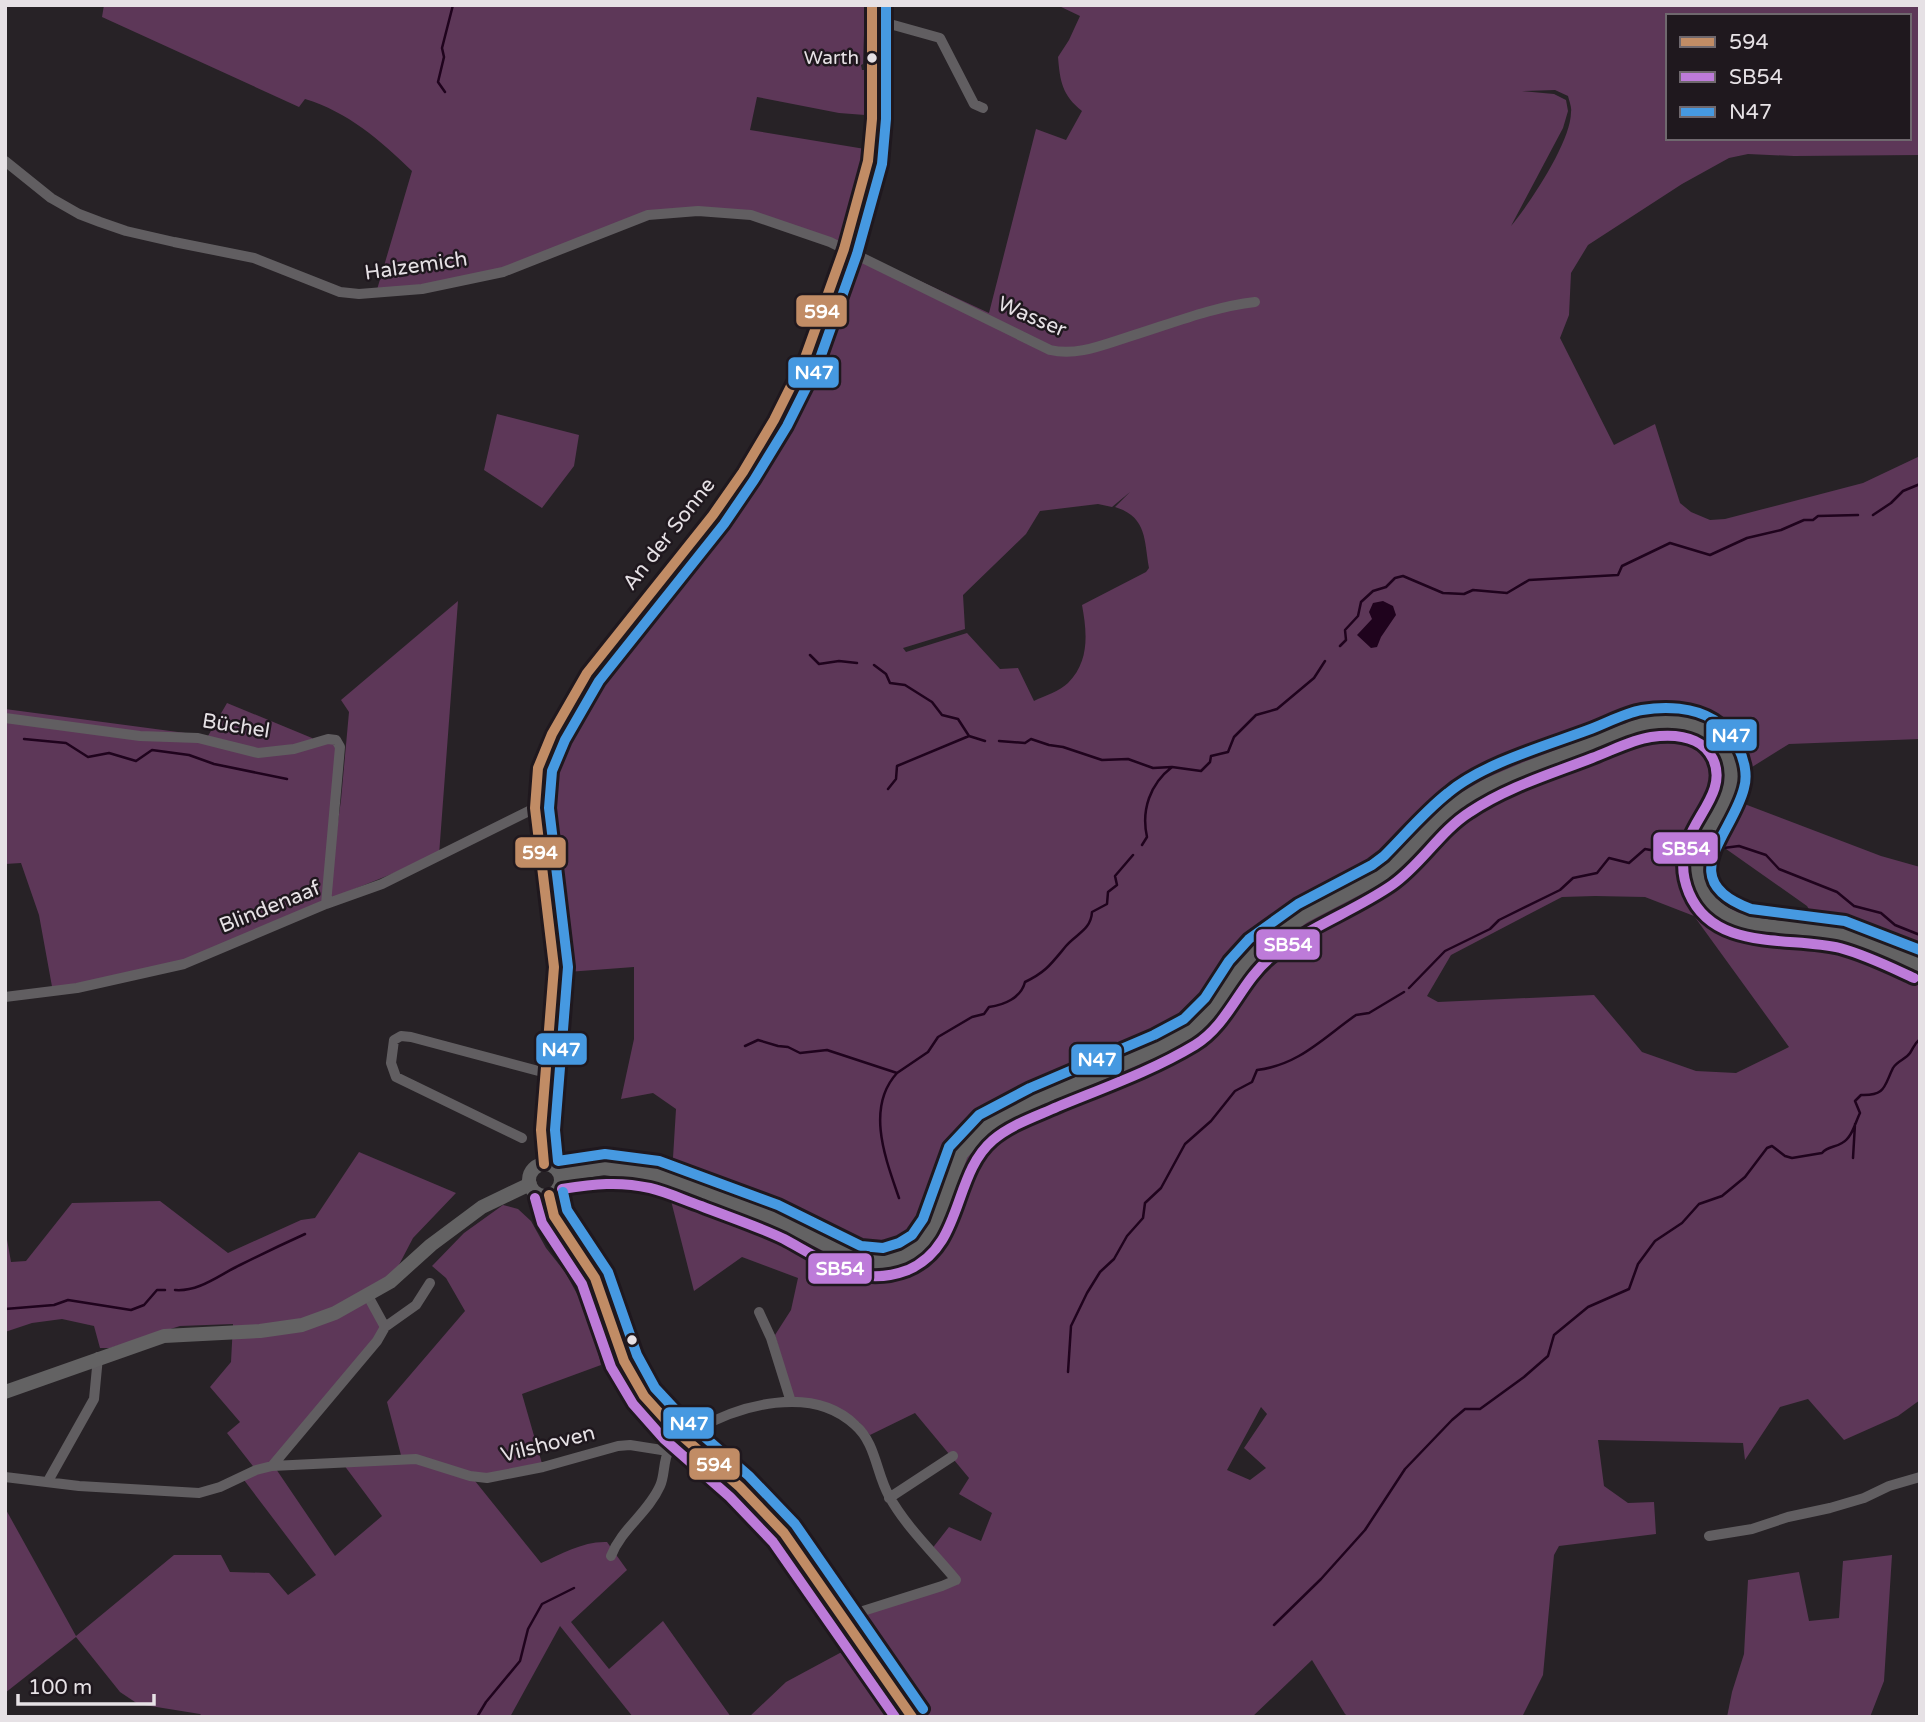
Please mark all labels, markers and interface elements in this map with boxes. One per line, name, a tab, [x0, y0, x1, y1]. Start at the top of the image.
legend	[1666, 14, 1911, 140]
text: 594	[1729, 30, 1769, 55]
place label: Warth	[804, 47, 859, 69]
marker: Warth	[865, 51, 879, 65]
text: SB54	[1729, 65, 1783, 90]
text: N47	[1729, 100, 1772, 125]
street label: Halzemich	[363, 246, 469, 286]
street label: Wasser	[994, 291, 1070, 343]
line badge: 594	[795, 294, 848, 328]
text: 594	[804, 301, 840, 323]
line badge: N47	[787, 356, 840, 389]
text: N47	[794, 362, 834, 384]
street label: An der Sonne	[617, 473, 721, 595]
street label: Büchel	[200, 708, 272, 744]
line badge: N47	[1705, 718, 1758, 752]
text: N47	[1711, 725, 1751, 747]
line badge: SB54	[1652, 831, 1719, 865]
line badge: 594	[514, 836, 567, 869]
text: SB54	[1662, 838, 1710, 860]
text: 594	[522, 842, 558, 864]
street label: Blindenaaf	[216, 875, 324, 939]
line badge: SB54	[1255, 928, 1321, 961]
text: SB54	[1264, 934, 1312, 956]
line badge: N47	[535, 1032, 588, 1066]
text: N47	[541, 1039, 581, 1061]
line badge: N47	[1070, 1043, 1123, 1076]
text: N47	[1077, 1049, 1117, 1071]
line badge: SB54	[807, 1252, 873, 1285]
text: SB54	[816, 1258, 864, 1280]
unlabelled marker	[625, 1333, 639, 1347]
line badge: N47	[662, 1406, 715, 1440]
text: N47	[669, 1413, 709, 1435]
street label: Vilshoven	[498, 1420, 598, 1468]
line badge: 594	[688, 1447, 741, 1481]
text: 594	[696, 1454, 732, 1476]
scale bar	[18, 1662, 154, 1706]
text: 100 m	[28, 1675, 92, 1700]

